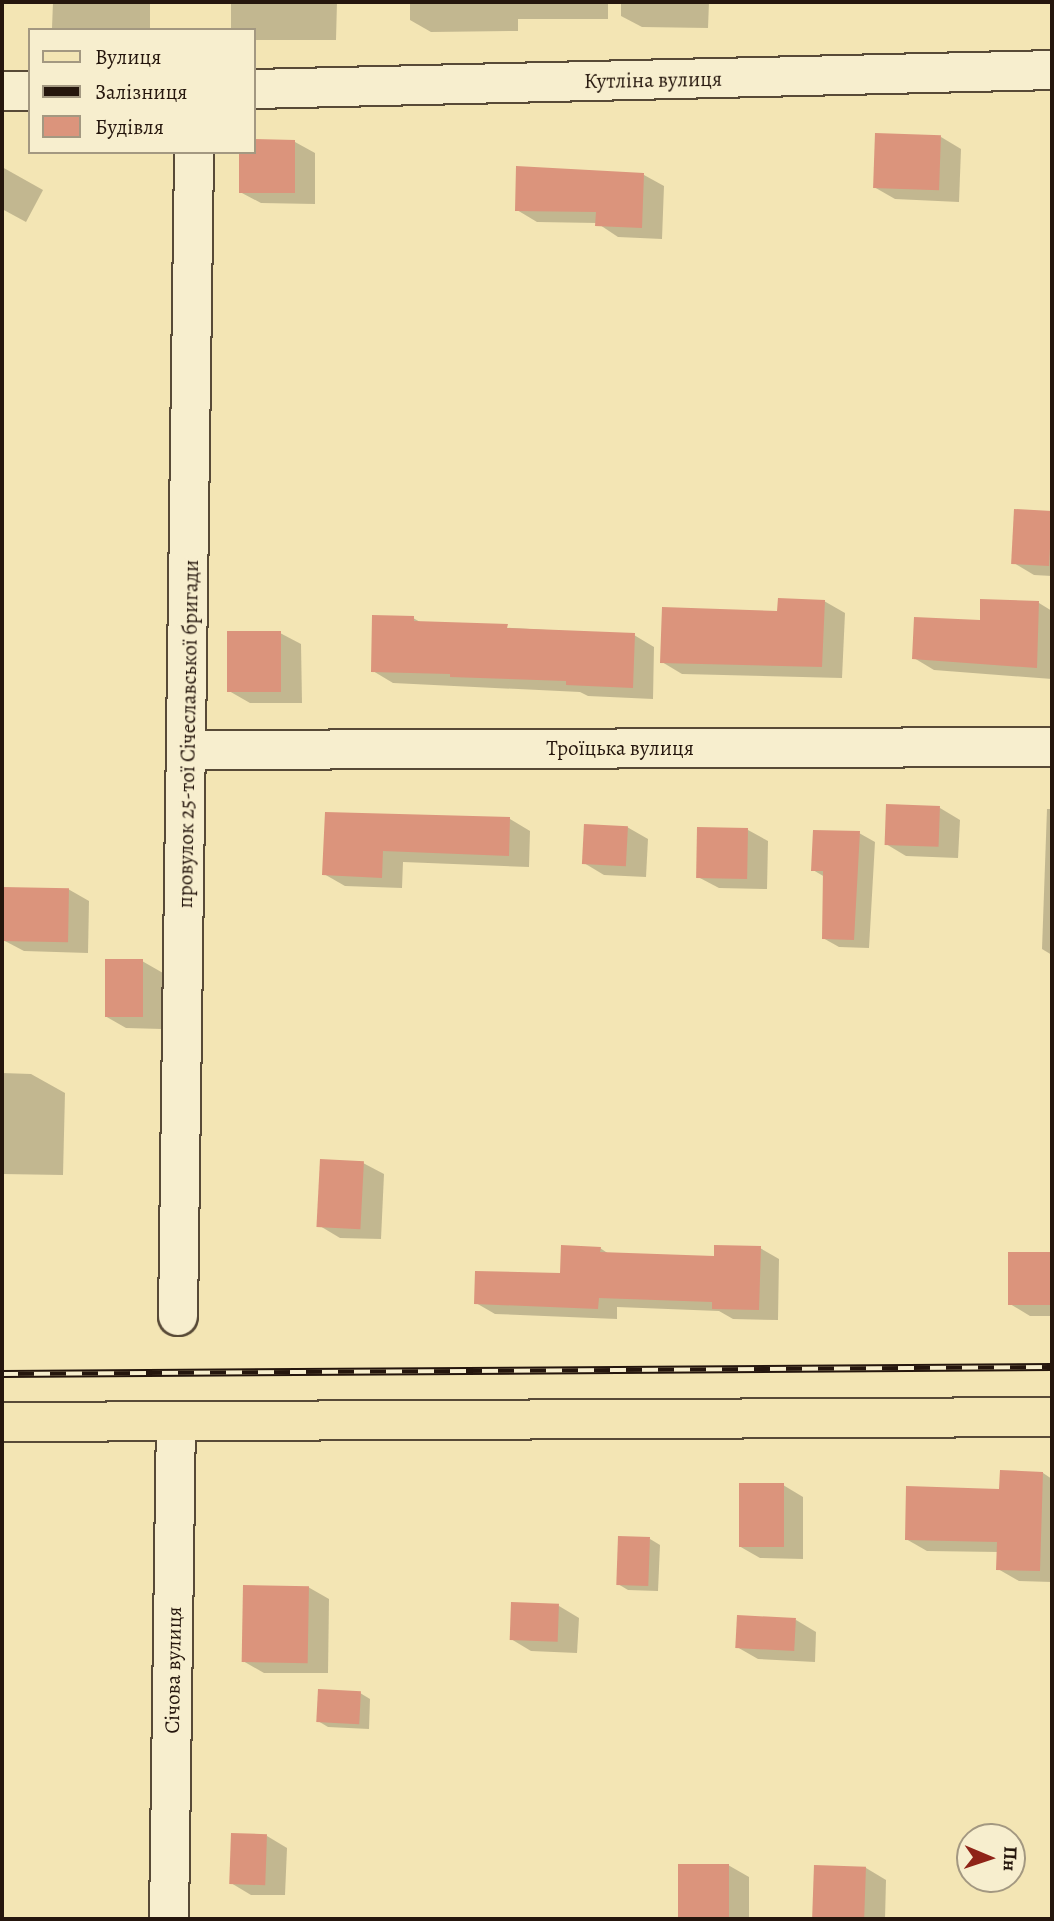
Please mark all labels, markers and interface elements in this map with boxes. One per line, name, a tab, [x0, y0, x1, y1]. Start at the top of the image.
legend	[28, 28, 256, 154]
text: Вулиця	[95, 43, 161, 71]
street label: Кутліна вулиця	[584, 66, 722, 94]
text: Залізниця	[95, 78, 187, 106]
text: Будівля	[95, 113, 164, 141]
street label: провулок 25-тої Січеславської бригади	[172, 560, 204, 908]
street label: Троїцька вулиця	[546, 735, 694, 761]
street label: Січова вулиця	[159, 1606, 187, 1734]
north arrow	[956, 1823, 1026, 1893]
text: Пн	[997, 1846, 1023, 1872]

